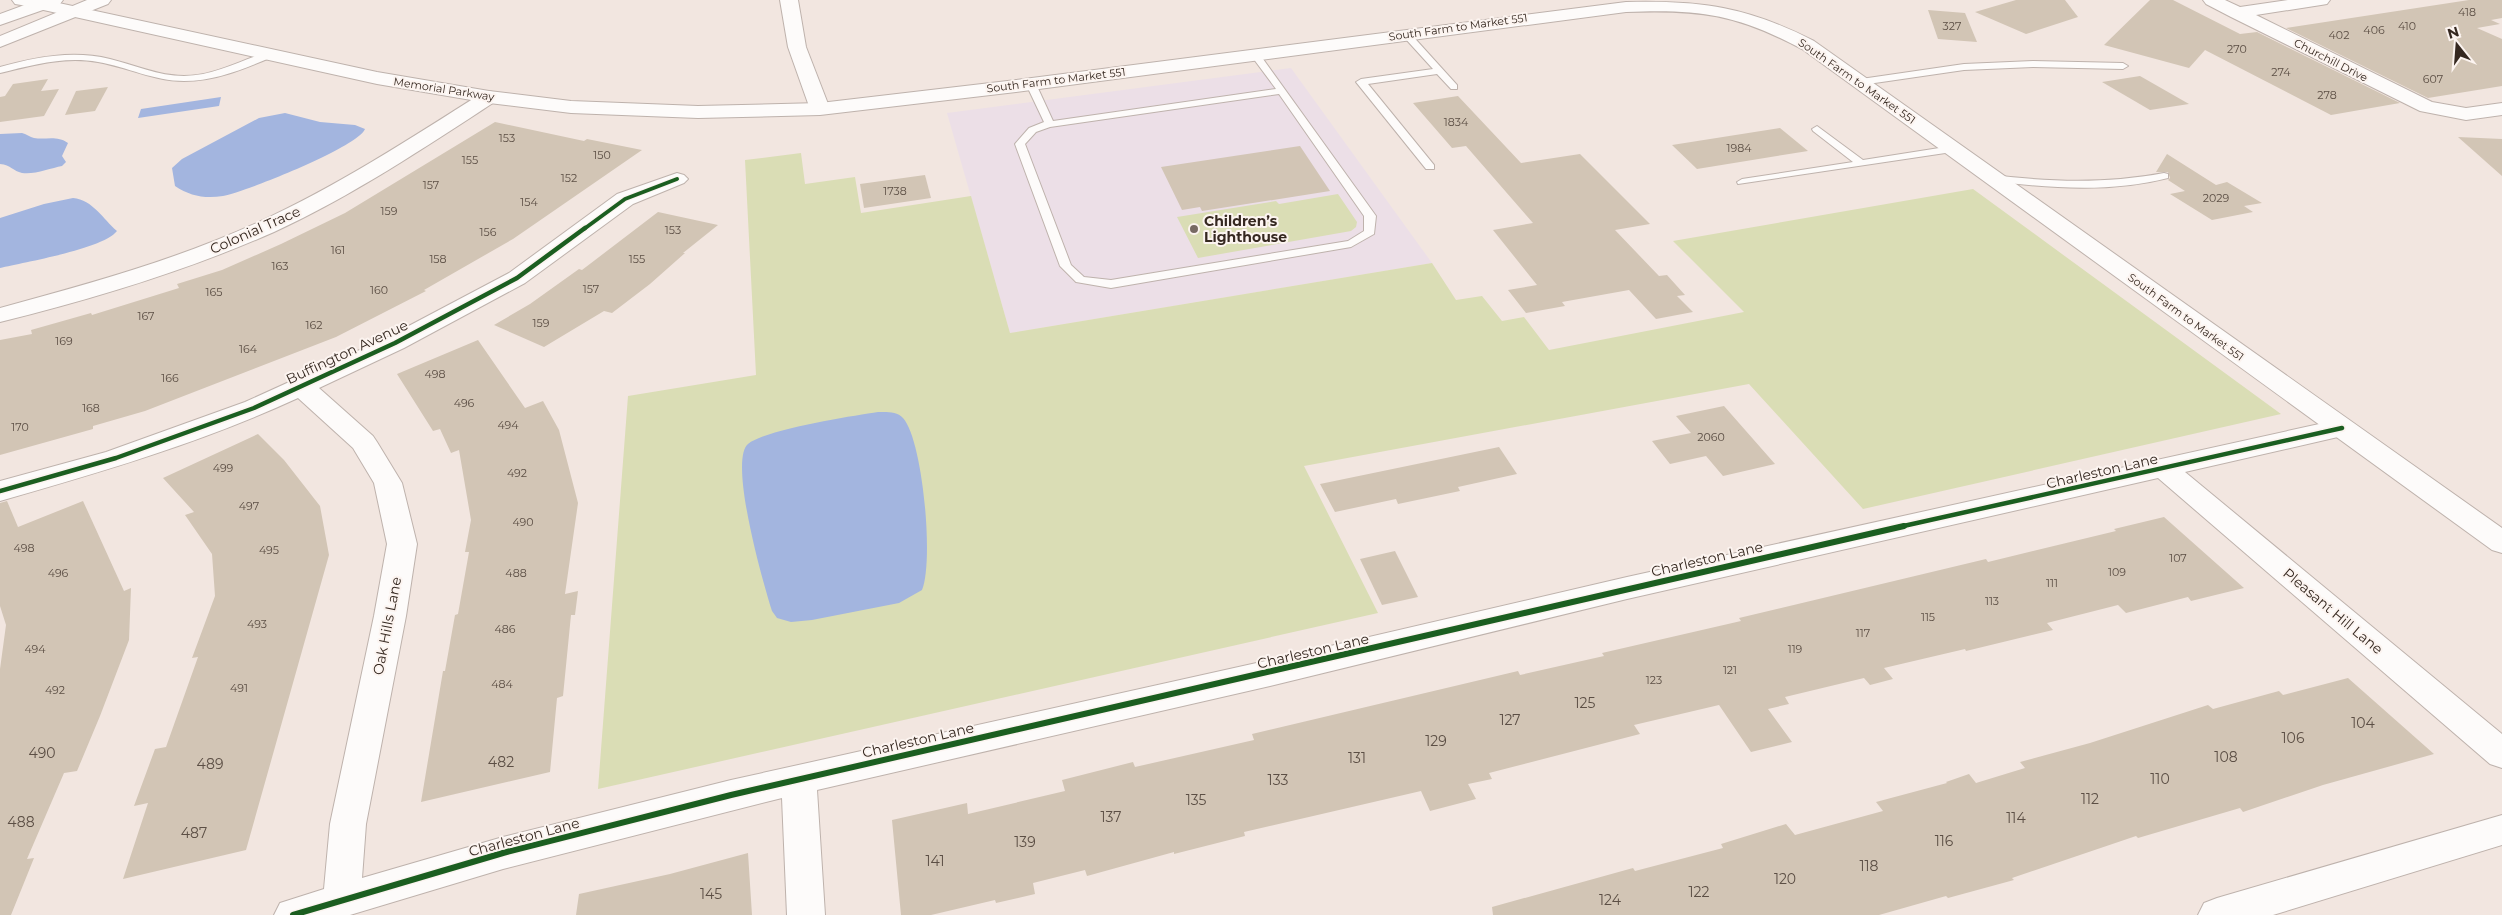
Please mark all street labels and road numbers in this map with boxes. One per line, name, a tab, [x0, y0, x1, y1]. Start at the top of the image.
street label: South Farm to Market 551	[1388, 10, 1528, 44]
street label: South Farm to Market 551	[1796, 35, 1918, 127]
street label: Churchill Drive	[2292, 35, 2371, 85]
street label: South Farm to Market 551	[986, 65, 1126, 95]
street label: Memorial Parkway	[393, 74, 495, 104]
street label: Colonial Trace	[207, 202, 303, 258]
street label: South Farm to Market 551	[2125, 270, 2247, 364]
street label: Buffington Avenue	[283, 316, 411, 388]
street label: Charleston Lane	[2044, 449, 2160, 493]
street label: Charleston Lane	[1649, 537, 1765, 581]
street label: Pleasant Hill Lane	[2279, 564, 2387, 658]
street label: Oak Hills Lane	[369, 575, 405, 677]
street label: Charleston Lane	[1255, 629, 1371, 673]
street label: Charleston Lane	[860, 718, 976, 762]
street label: Charleston Lane	[467, 814, 581, 860]

